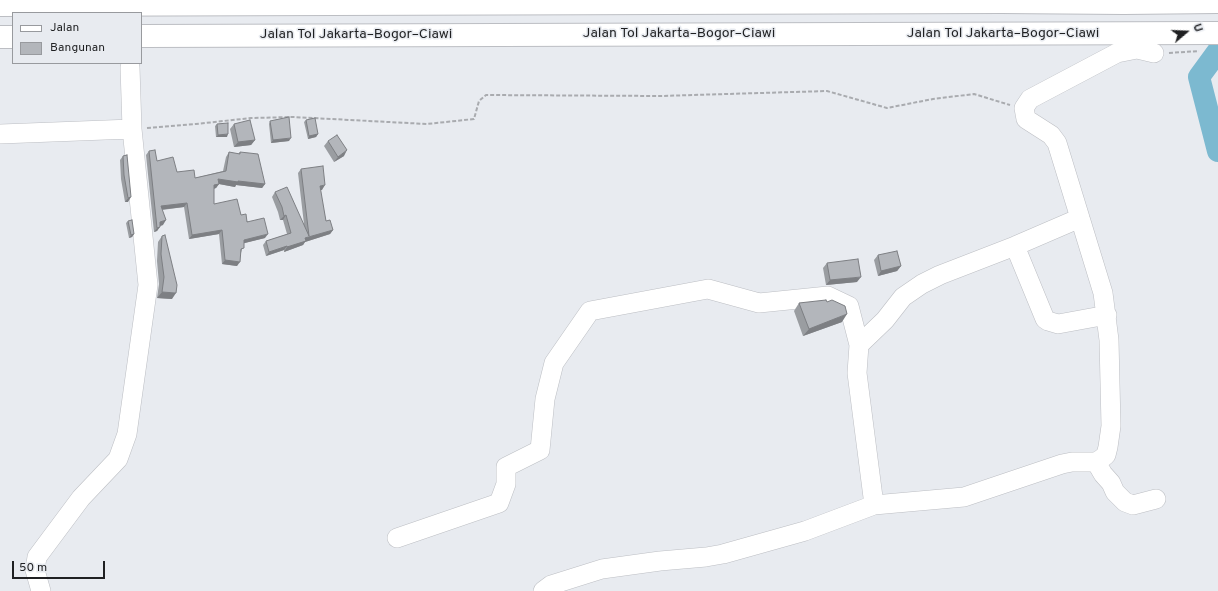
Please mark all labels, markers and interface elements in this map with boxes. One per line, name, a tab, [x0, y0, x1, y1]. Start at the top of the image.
legend	[12, 12, 142, 64]
north arrow	[1166, 12, 1206, 52]
text: Jalan	[50, 20, 79, 36]
text: U	[1189, 22, 1205, 34]
street label: Jalan Tol Jakarta–Bogor–Ciawi	[583, 26, 775, 42]
street label: Jalan Tol Jakarta–Bogor–Ciawi	[907, 26, 1099, 42]
street label: Jalan Tol Jakarta–Bogor–Ciawi	[260, 27, 452, 43]
text: Bangunan	[50, 40, 105, 56]
scale bar	[14, 553, 107, 579]
text: 50 m	[19, 560, 47, 576]

